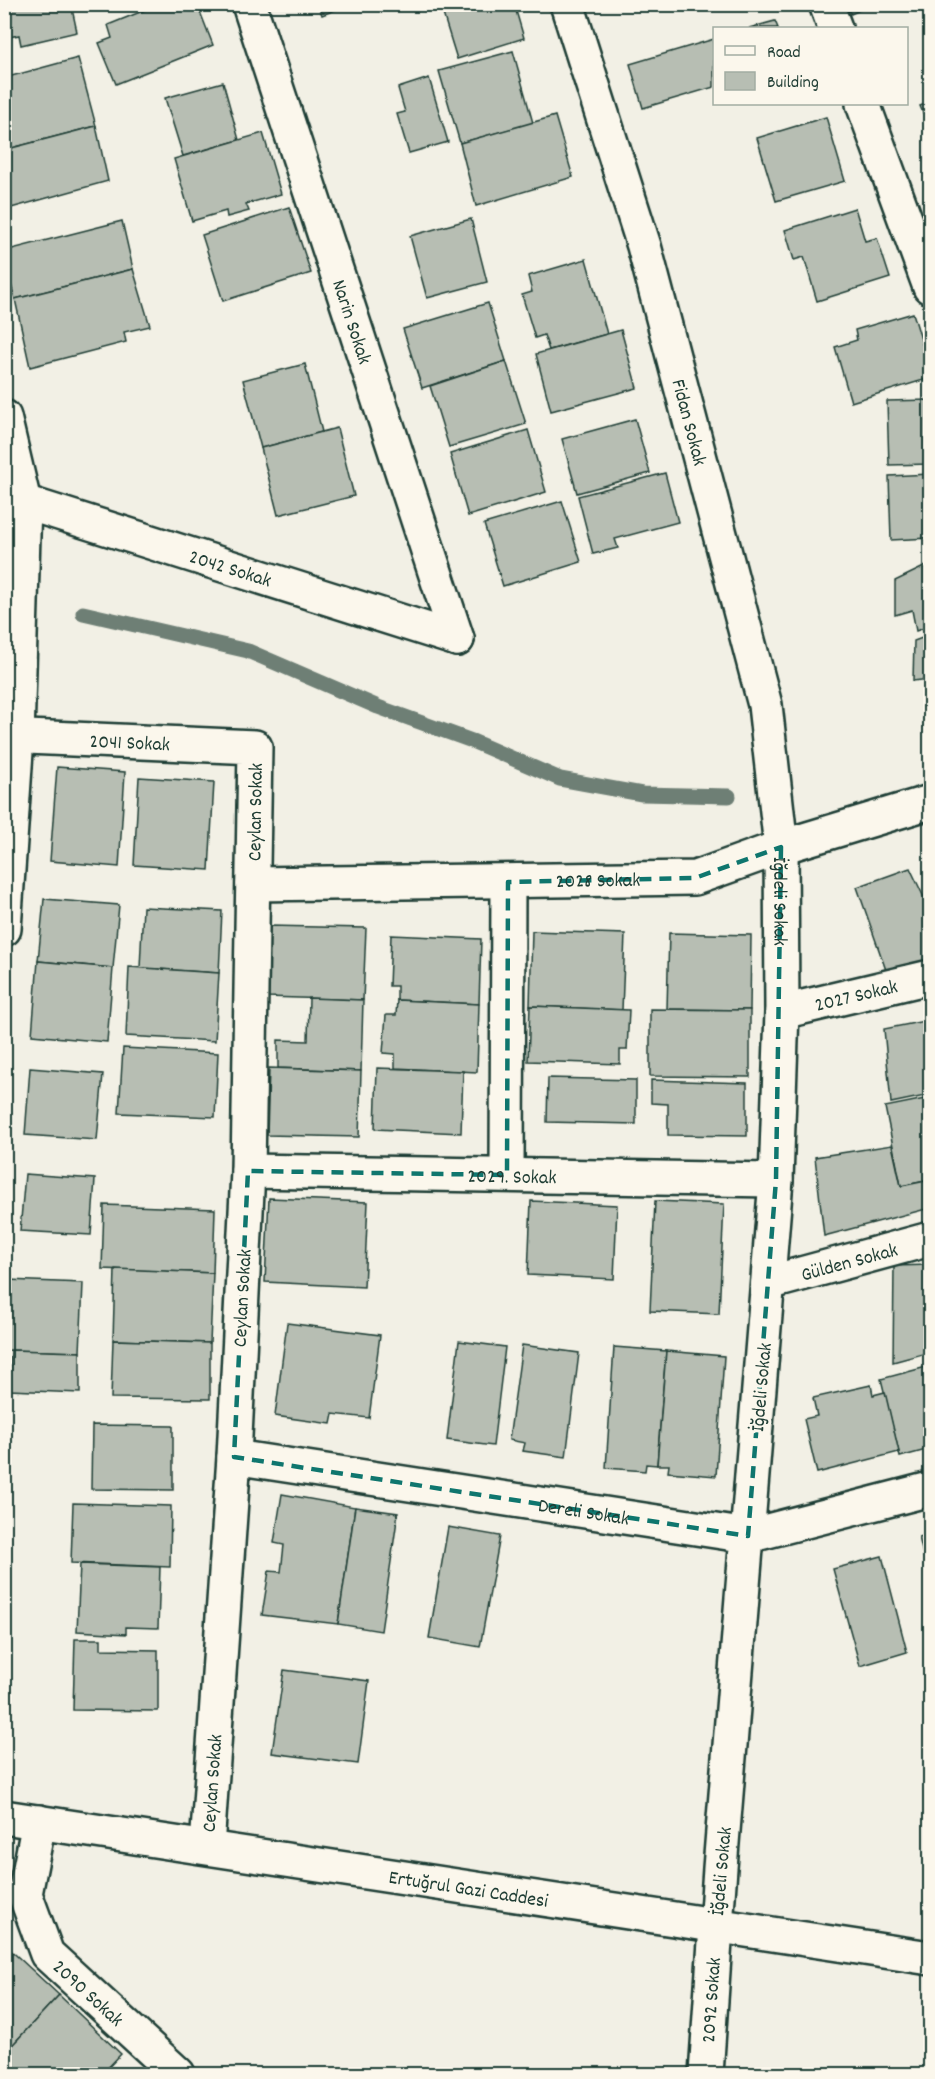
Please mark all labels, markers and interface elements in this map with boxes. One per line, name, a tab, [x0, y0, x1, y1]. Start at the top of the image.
legend	[713, 27, 908, 105]
text: Road	[767, 41, 801, 66]
text: Building	[767, 71, 819, 96]
street label: Narin Sokak	[323, 276, 377, 368]
street label: Fidan Sokak	[663, 376, 712, 469]
street label: 2042 Sokak	[185, 544, 274, 596]
street label: 2041 Sokak	[89, 729, 171, 760]
street label: Ceylan Sokak	[242, 763, 272, 861]
street label: İğdeli Sokak	[764, 857, 793, 946]
street label: 2028 Sokak	[556, 868, 640, 897]
street label: 2027 Sokak	[812, 974, 901, 1021]
street label: 2029. Sokak	[467, 1164, 557, 1193]
street label: Gülden Sokak	[798, 1237, 901, 1290]
street label: Ceylan Sokak	[227, 1248, 261, 1348]
street label: İğdeli Sokak	[745, 1342, 781, 1433]
street label: Dereli Sokak	[536, 1493, 631, 1535]
street label: Ceylan Sokak	[197, 1733, 231, 1833]
street label: İğdeli Sokak	[705, 1826, 741, 1917]
street label: Ertuğrul Gazi Caddesi	[386, 1865, 550, 1917]
street label: 2090 Sokak	[45, 1955, 129, 2035]
street label: 2092 Sokak	[696, 1957, 730, 2044]

